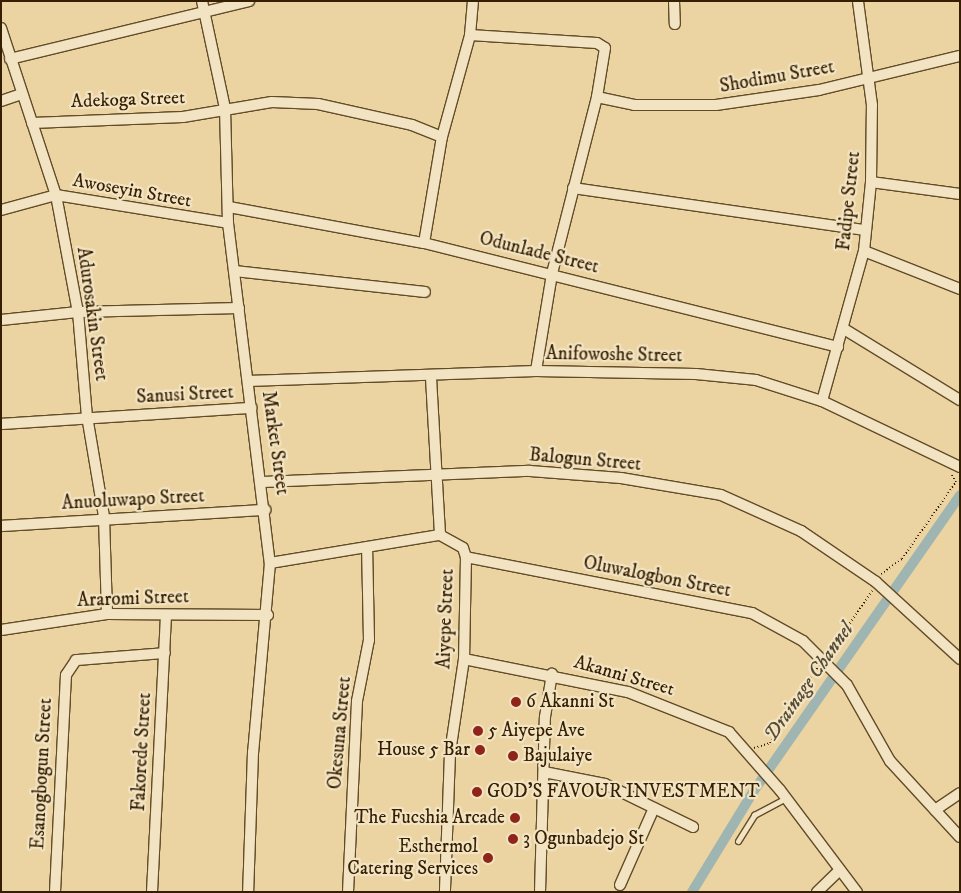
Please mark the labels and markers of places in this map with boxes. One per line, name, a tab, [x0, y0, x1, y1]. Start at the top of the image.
place label: 6 Akanni St	[526, 691, 614, 713]
marker: 6 Akanni St	[510, 696, 522, 708]
place label: 5 Aiyepe Ave	[488, 720, 585, 742]
marker: 5 Aiyepe Ave	[472, 725, 484, 737]
place label: House 5 Bar	[377, 739, 470, 761]
marker: House 5 Bar	[474, 744, 486, 756]
place label: Bajulaiye	[523, 745, 592, 767]
marker: Bajulaiye	[507, 750, 519, 762]
place label: GOD'S FAVOUR INVESTMENT	[487, 781, 760, 803]
marker: GOD'S FAVOUR INVESTMENT	[471, 786, 483, 798]
place label: The Fucshia Arcade	[354, 807, 505, 829]
marker: The Fucshia Arcade	[509, 812, 521, 824]
place label: 3 Ogunbadejo St	[523, 828, 644, 850]
marker: 3 Ogunbadejo St	[507, 833, 519, 845]
place label: Esthermol Catering Services	[347, 836, 478, 880]
marker: Esthermol Catering Services	[482, 852, 494, 864]

